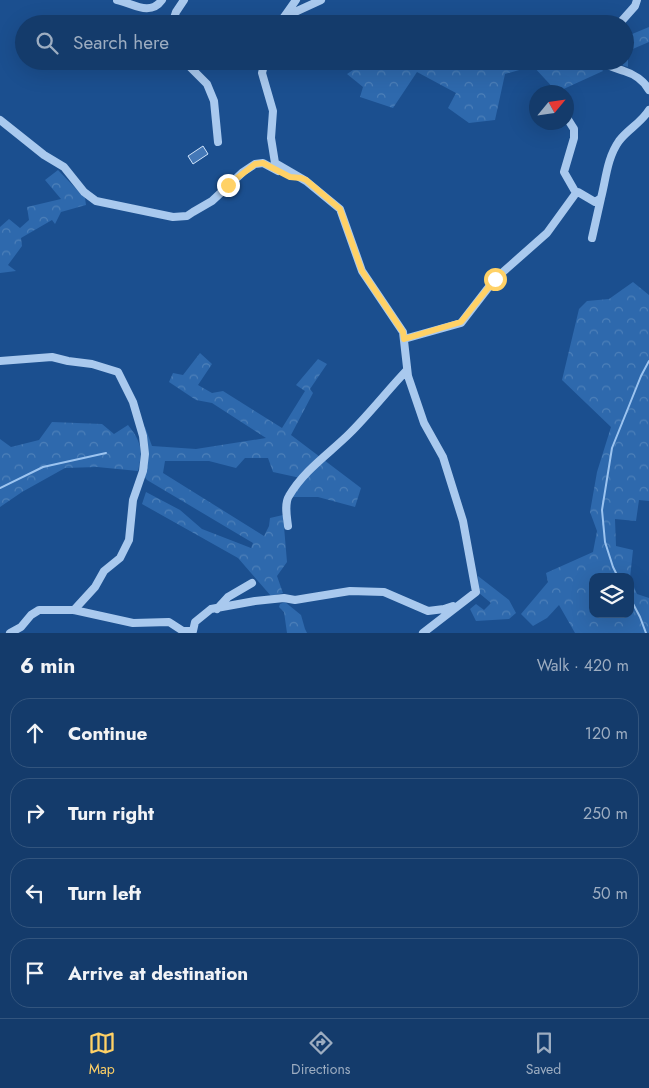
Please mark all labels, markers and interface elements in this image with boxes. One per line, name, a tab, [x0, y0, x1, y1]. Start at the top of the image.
search box	[15, 15, 634, 70]
icon: search	[33, 29, 61, 57]
text: Search here	[73, 29, 169, 56]
north arrow	[529, 85, 574, 130]
route end	[217, 174, 240, 197]
route start	[484, 268, 507, 291]
map controls	[589, 573, 634, 618]
button: layers	[589, 573, 634, 618]
text: 6 min	[20, 651, 75, 681]
text: Walk · 420 m	[537, 654, 629, 677]
icon: ahead	[21, 719, 49, 747]
text: Continue	[68, 720, 147, 747]
text: 120 m	[585, 722, 628, 745]
icon: right	[21, 799, 49, 827]
text: Turn right	[68, 800, 154, 827]
text: 250 m	[583, 802, 628, 825]
icon: left	[21, 879, 49, 907]
text: Turn left	[68, 880, 141, 907]
text: 50 m	[592, 882, 628, 905]
icon: arrive	[21, 959, 49, 987]
text: Arrive at destination	[68, 960, 248, 987]
tab: Map	[88, 1029, 116, 1079]
tab: Directions	[291, 1029, 350, 1079]
tab: Saved	[526, 1029, 561, 1079]

